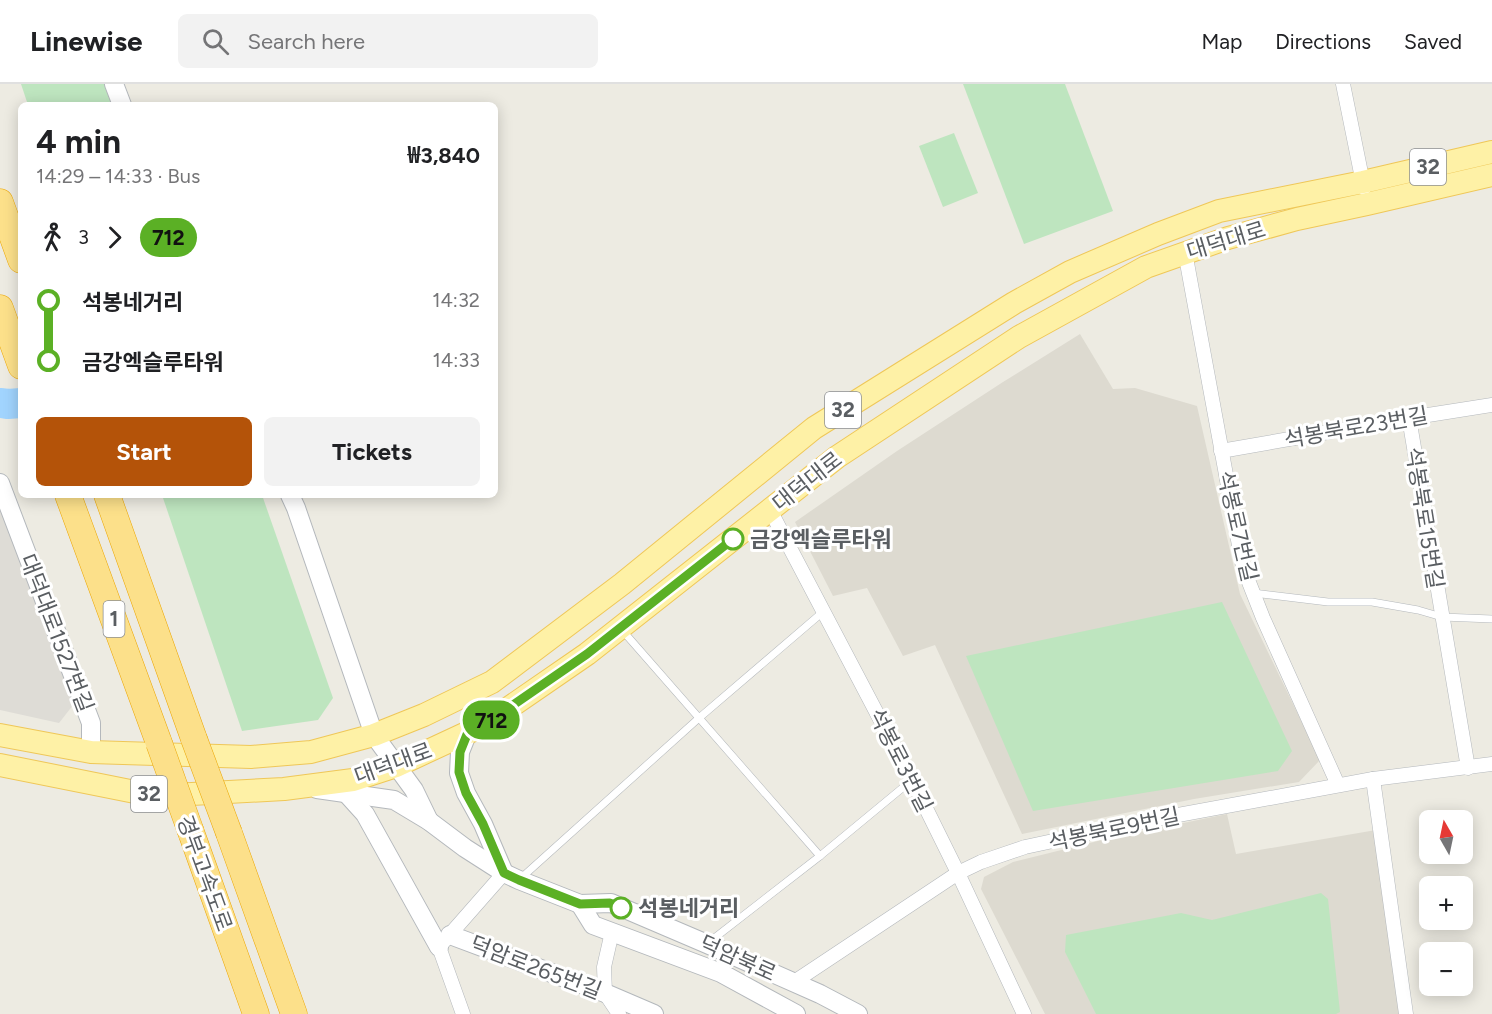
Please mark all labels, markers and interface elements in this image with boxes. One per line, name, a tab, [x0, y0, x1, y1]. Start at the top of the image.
search box	[178, 14, 598, 68]
text: Linewise	[30, 24, 142, 58]
icon: search	[199, 25, 232, 58]
text: Search here	[247, 28, 365, 55]
text: Map	[1201, 29, 1242, 54]
text: Directions	[1275, 29, 1371, 54]
text: Saved	[1404, 29, 1462, 54]
text: 4 min	[36, 122, 121, 161]
text: ₩3,840	[407, 142, 480, 169]
road number: 32	[1410, 149, 1446, 185]
text: 14:29 – 14:33 · Bus	[36, 164, 200, 188]
street label: 대덕대로	[1183, 216, 1269, 265]
icon: walk	[36, 221, 69, 254]
icon: forward	[98, 221, 131, 254]
text: 3	[78, 225, 89, 249]
text: 712	[152, 225, 185, 250]
text: 14:32	[432, 288, 480, 312]
text: 석봉네거리	[82, 289, 183, 316]
text: 14:33	[433, 348, 480, 372]
text: 금강엑슬루타워	[82, 349, 224, 376]
road number: 32	[825, 392, 861, 428]
street label: 석봉북로23번길	[1282, 402, 1430, 453]
button: Start	[36, 417, 252, 486]
button: Tickets	[264, 417, 480, 486]
street label: 석봉북로15번길	[1400, 445, 1449, 591]
street label: 대덕대로	[767, 446, 848, 517]
street label: 석봉로7번길	[1212, 468, 1263, 584]
place label: 금강엑슬루타워	[750, 526, 892, 553]
marker: 금강엑슬루타워	[722, 528, 744, 550]
street label: 대덕대로1527번길	[14, 550, 99, 716]
road number: 1	[104, 601, 124, 637]
line badge: 712	[456, 700, 526, 740]
street label: 석봉로3번길	[863, 704, 938, 817]
text: 712	[475, 708, 507, 733]
street label: 대덕대로	[351, 737, 436, 790]
road number: 32	[131, 776, 167, 812]
street label: 석봉북로9번길	[1046, 802, 1182, 857]
north arrow	[1419, 810, 1473, 864]
map controls	[1419, 810, 1473, 996]
street label: 경부고속도로	[171, 811, 238, 935]
button: +	[1419, 876, 1473, 930]
place label: 석봉네거리	[638, 895, 739, 922]
marker: 석봉네거리	[610, 897, 632, 919]
street label: 덕암로265번길	[466, 930, 605, 1005]
street label: 덕암북로	[695, 930, 780, 987]
button: −	[1419, 942, 1473, 996]

